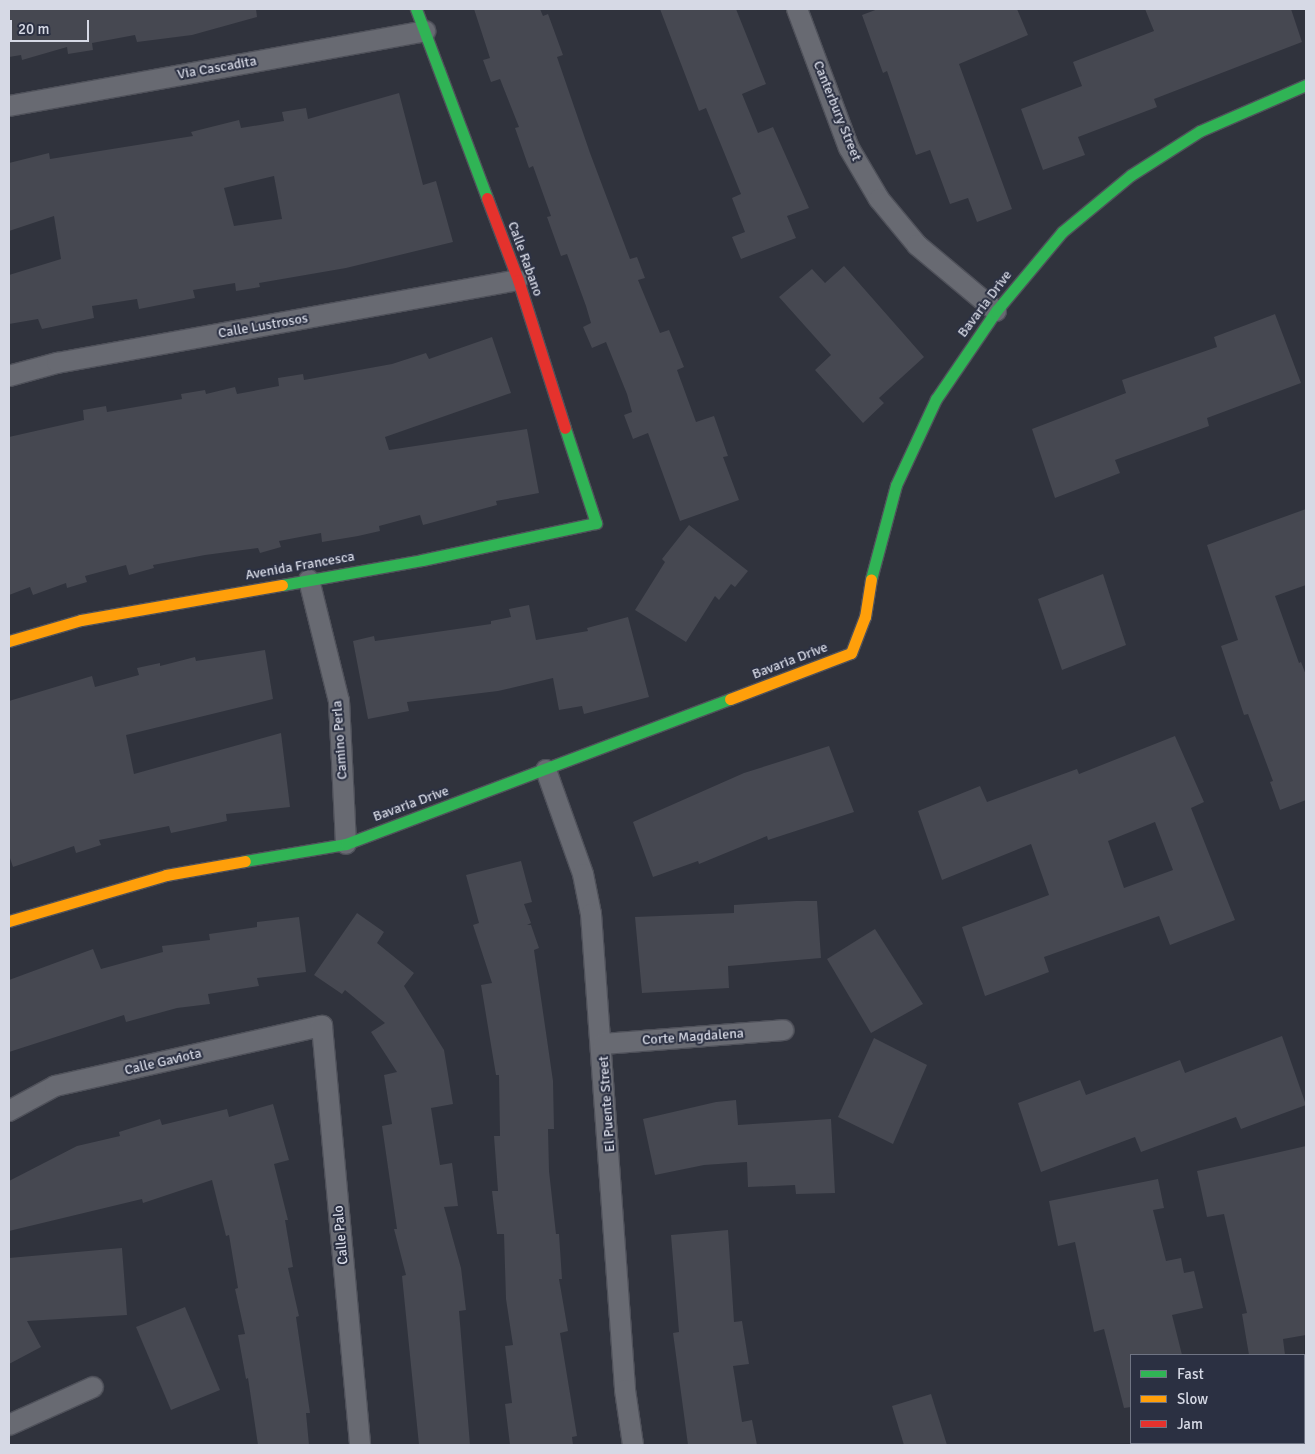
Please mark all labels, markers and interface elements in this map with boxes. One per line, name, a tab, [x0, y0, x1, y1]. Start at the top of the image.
scale bar	[12, 10, 91, 42]
text: 20 m	[18, 20, 49, 38]
street label: Via Cascadita	[176, 53, 258, 83]
street label: Canterbury Street	[809, 58, 865, 164]
street label: Calle Rabano	[504, 219, 546, 299]
street label: Bavaria Drive	[954, 267, 1016, 341]
street label: Calle Lustrosos	[217, 310, 309, 342]
street label: Avenida Francesca	[244, 548, 356, 584]
street label: Bavaria Drive	[750, 639, 830, 683]
street label: Camino Perla	[329, 700, 351, 780]
street label: Bavaria Drive	[371, 783, 451, 825]
street label: Corte Magdalena	[642, 1025, 744, 1049]
street label: Calle Gaviota	[123, 1045, 203, 1079]
street label: El Puente Street	[595, 1055, 619, 1153]
street label: Calle Palo	[330, 1205, 352, 1265]
legend	[1130, 1354, 1305, 1444]
text: Fast	[1177, 1365, 1204, 1383]
text: Slow	[1177, 1390, 1208, 1408]
text: Jam	[1177, 1415, 1203, 1433]

